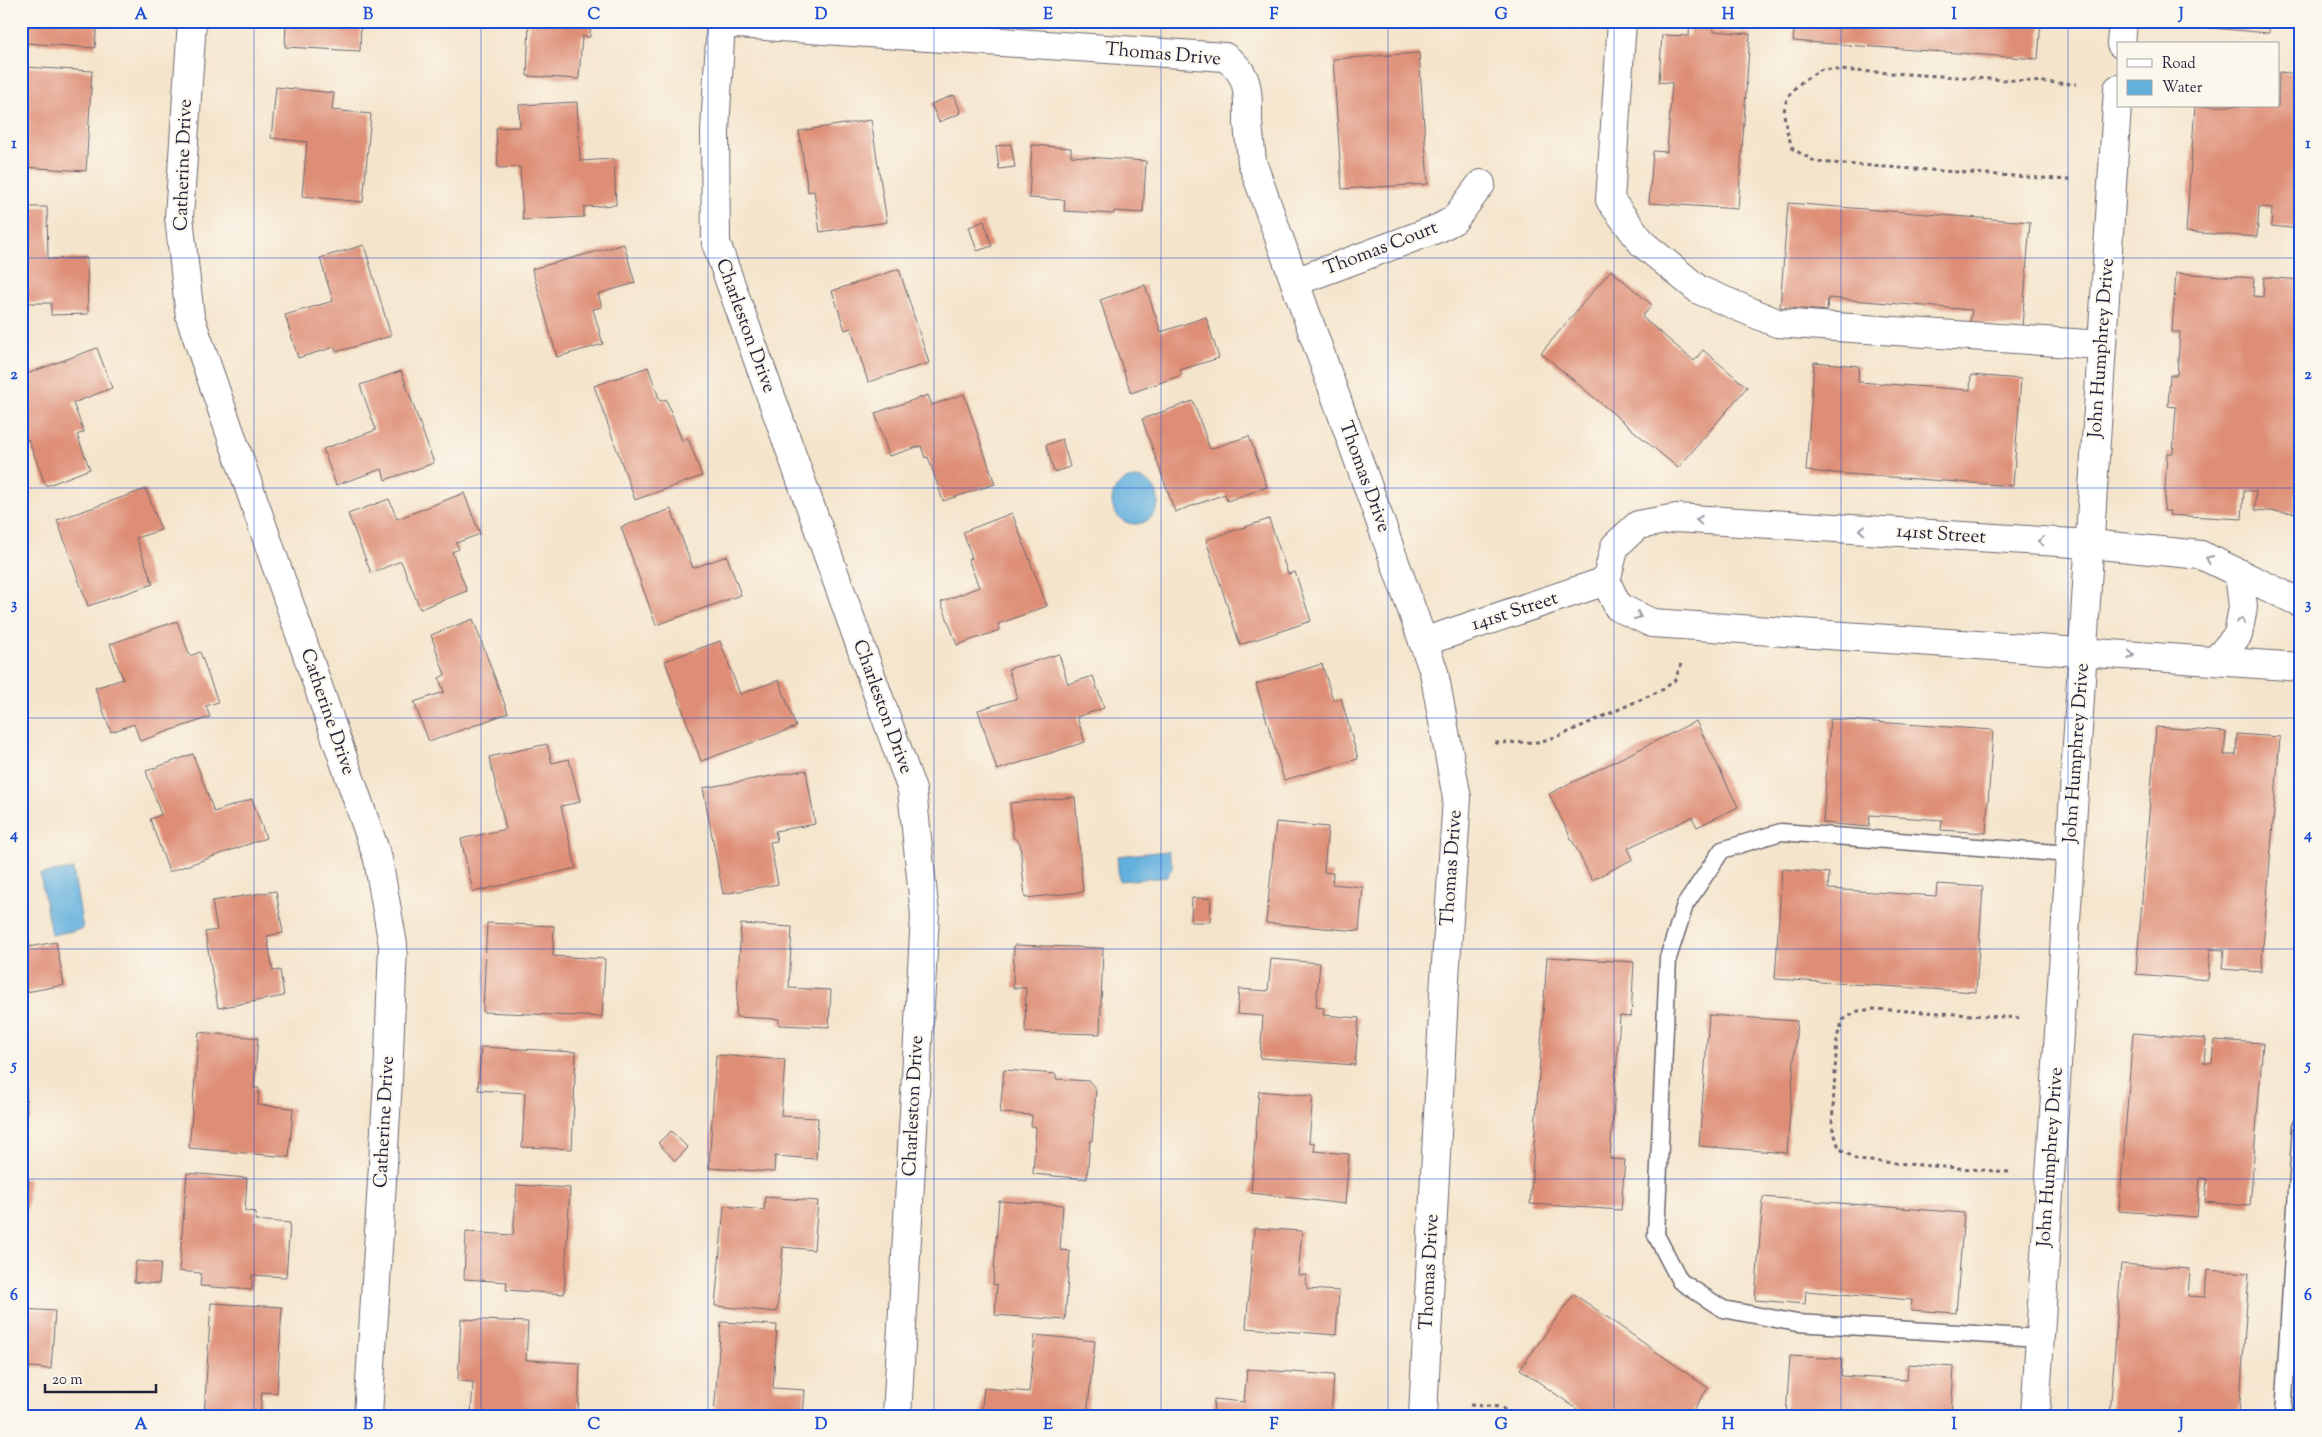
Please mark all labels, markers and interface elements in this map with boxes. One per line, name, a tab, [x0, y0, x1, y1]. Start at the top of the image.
text: A	[135, 4, 148, 27]
text: B	[363, 4, 373, 27]
text: C	[588, 4, 601, 27]
text: D	[815, 4, 828, 27]
text: E	[1043, 4, 1053, 27]
text: F	[1270, 4, 1279, 27]
text: G	[1494, 4, 1508, 27]
text: H	[1722, 4, 1735, 27]
text: I	[1951, 4, 1957, 27]
text: J	[2177, 4, 2184, 27]
street label: Thomas Drive	[1104, 36, 1222, 74]
legend	[2117, 42, 2280, 108]
text: Road	[2162, 54, 2196, 75]
text: Water	[2162, 78, 2203, 99]
street label: Catherine Drive	[168, 98, 200, 231]
text: 1	[11, 133, 17, 156]
text: 1	[2305, 133, 2311, 156]
street label: Thomas Court	[1320, 215, 1443, 283]
street label: Charleston Drive	[708, 255, 782, 397]
street label: John Humphrey Drive	[2082, 257, 2122, 440]
text: 2	[10, 364, 18, 387]
text: 2	[2304, 364, 2312, 387]
street label: Thomas Drive	[1331, 418, 1397, 536]
one-way arrow	[1695, 514, 1703, 525]
street label: 141st Street	[1895, 518, 1987, 552]
one-way arrow	[1857, 524, 1865, 535]
one-way arrow	[2037, 536, 2045, 547]
one-way arrow	[2206, 555, 2215, 565]
street label: 141st Street	[1468, 585, 1562, 639]
text: 3	[11, 594, 18, 617]
text: 3	[2305, 594, 2312, 617]
one-way arrow	[1633, 610, 1642, 621]
one-way arrow	[2235, 617, 2245, 626]
street label: Charleston Drive	[845, 636, 919, 778]
street label: Catherine Drive	[293, 645, 361, 779]
one-way arrow	[2128, 650, 2136, 661]
street label: John Humphrey Drive	[2057, 662, 2097, 845]
street label: Thomas Drive	[1434, 809, 1470, 927]
text: 4	[9, 824, 18, 847]
text: 4	[2303, 824, 2312, 847]
street label: Charleston Drive	[897, 1035, 931, 1177]
text: 5	[9, 1055, 17, 1078]
street label: Catherine Drive	[368, 1055, 402, 1189]
text: 5	[2303, 1055, 2311, 1078]
street label: John Humphrey Drive	[2031, 1066, 2071, 1249]
street label: Thomas Drive	[1413, 1213, 1447, 1331]
text: 6	[10, 1285, 18, 1308]
text: 6	[2304, 1285, 2312, 1308]
scale bar	[45, 1362, 156, 1394]
text: 20 m	[52, 1370, 83, 1391]
text: A	[135, 1414, 148, 1437]
text: B	[363, 1414, 373, 1437]
text: C	[588, 1414, 601, 1437]
text: D	[815, 1414, 828, 1437]
text: E	[1043, 1414, 1053, 1437]
text: F	[1270, 1414, 1279, 1437]
text: G	[1494, 1414, 1508, 1437]
text: H	[1722, 1414, 1735, 1437]
text: I	[1951, 1414, 1957, 1437]
text: J	[2177, 1414, 2184, 1437]

